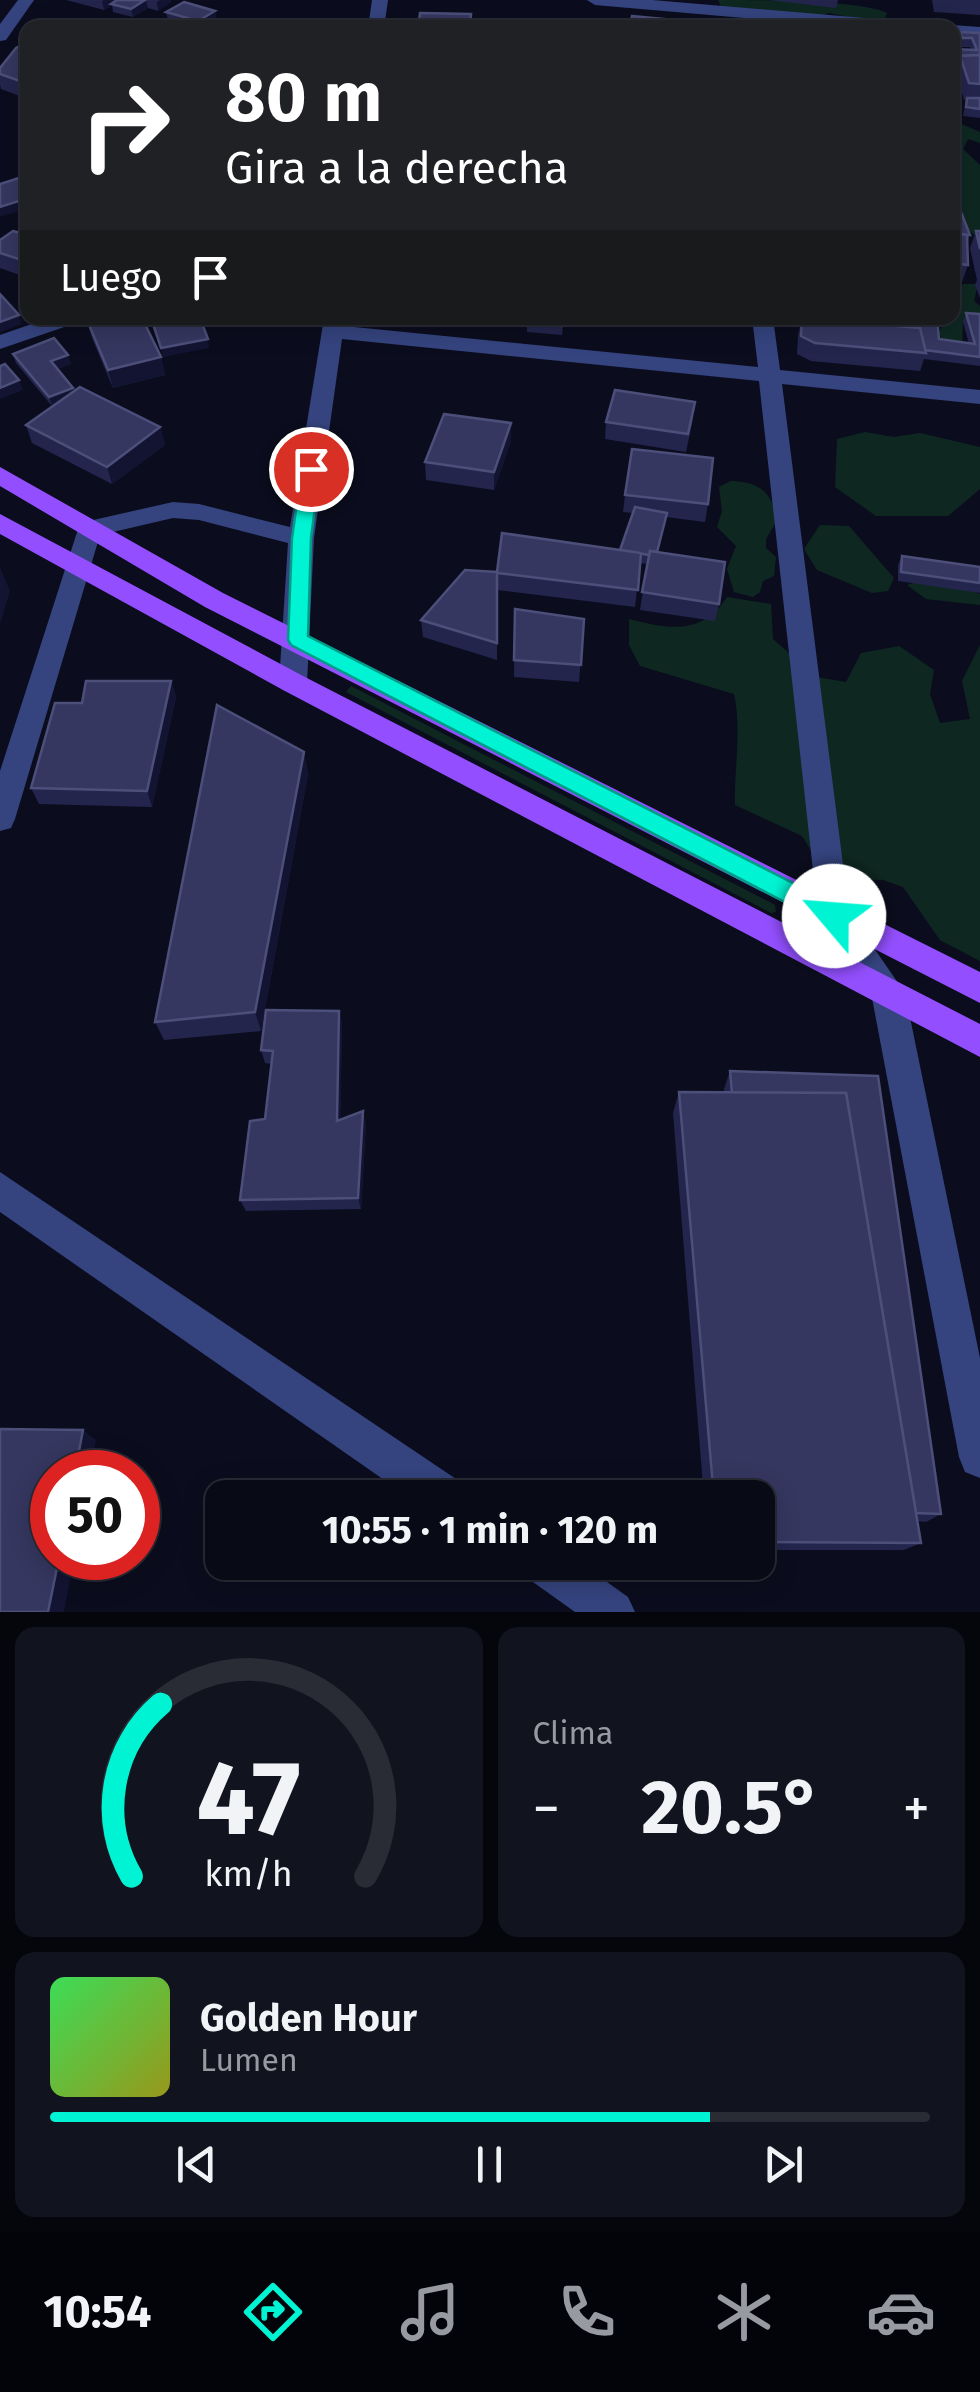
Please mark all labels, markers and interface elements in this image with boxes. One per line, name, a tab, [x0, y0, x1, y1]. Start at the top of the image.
text: 80 m	[225, 56, 382, 140]
icon: right	[60, 60, 190, 190]
text: Gira a la derecha	[225, 141, 568, 195]
icon: arrive	[183, 250, 238, 305]
text: Luego	[60, 255, 163, 301]
pin	[269, 427, 354, 512]
icon: arrive	[284, 442, 339, 497]
position arrow	[782, 864, 886, 968]
speed limit sign: 50	[30, 1450, 160, 1580]
text: 10:55 · 1 min · 120 m	[322, 1507, 658, 1553]
text: Clima	[533, 1714, 613, 1752]
text: 47	[196, 1737, 301, 1862]
text: 20.5°	[641, 1763, 821, 1853]
text: −	[533, 1776, 560, 1842]
text: +	[903, 1776, 930, 1842]
text: km/h	[205, 1853, 293, 1895]
text: Golden Hour	[200, 1995, 417, 2041]
text: Lumen	[200, 2041, 298, 2079]
icon: previous	[169, 2137, 224, 2192]
icon: pause	[462, 2137, 517, 2192]
icon: next	[756, 2137, 811, 2192]
icon: directions	[238, 2277, 308, 2347]
icon: music	[395, 2277, 465, 2347]
icon: phone	[552, 2277, 622, 2347]
icon: climate	[709, 2277, 779, 2347]
icon: car	[866, 2277, 936, 2347]
text: 10:54	[44, 2285, 151, 2339]

